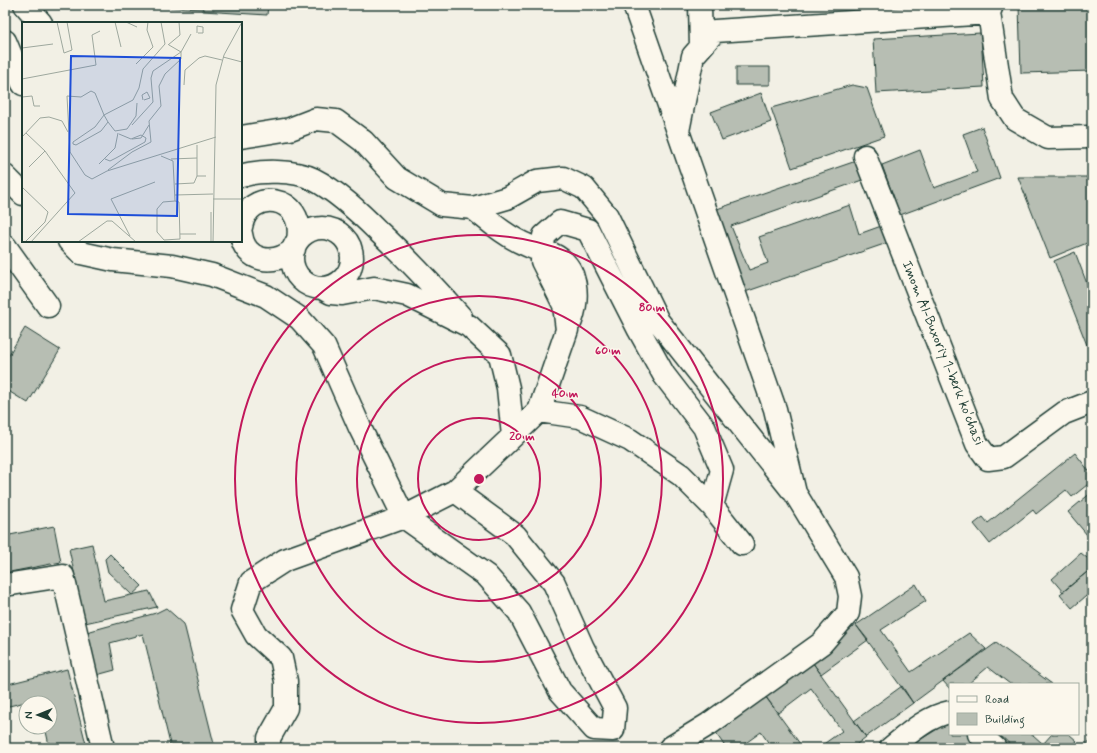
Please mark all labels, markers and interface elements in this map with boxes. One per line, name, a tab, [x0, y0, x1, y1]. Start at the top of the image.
inset map	[22, 22, 242, 242]
street label: Imom Al-Buxoriy 1-berk koʻchasi	[898, 258, 988, 448]
text: 80 m	[639, 300, 666, 316]
text: 60 m	[595, 343, 621, 359]
text: 40 m	[552, 386, 579, 402]
text: 20 m	[509, 429, 535, 445]
centre of rings	[472, 472, 486, 486]
legend	[949, 683, 1079, 735]
text: Road	[985, 692, 1009, 708]
north arrow	[18, 695, 58, 735]
text: N	[22, 711, 36, 719]
text: Building	[985, 712, 1025, 729]

